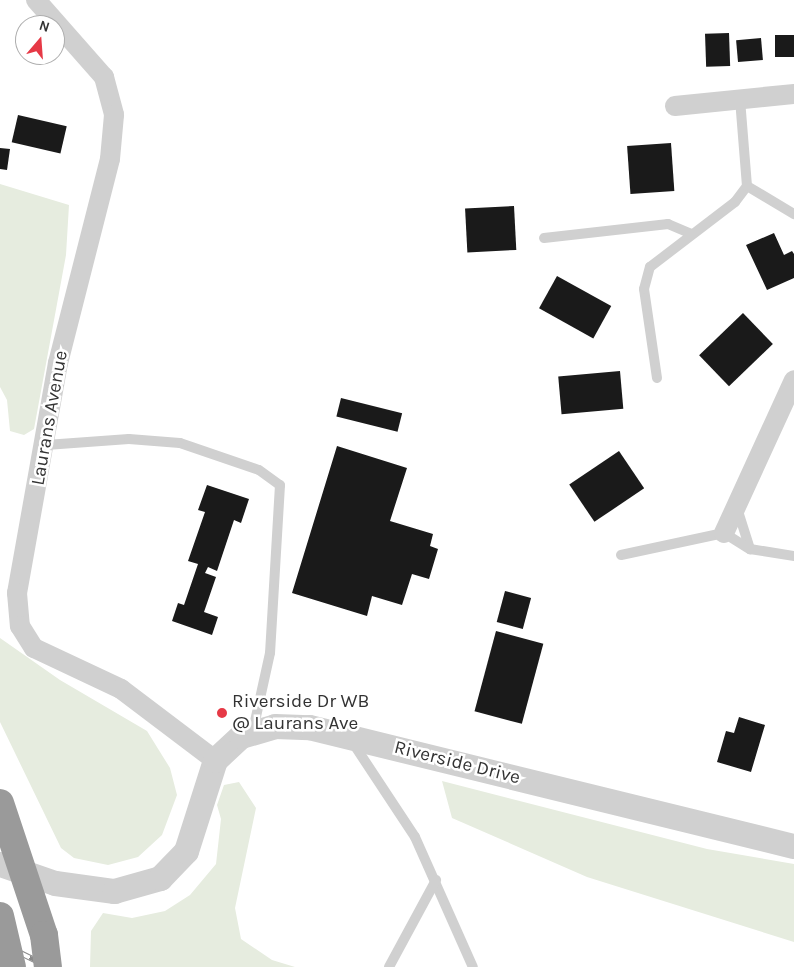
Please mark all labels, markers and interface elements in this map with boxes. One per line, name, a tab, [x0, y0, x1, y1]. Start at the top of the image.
north arrow	[15, 15, 65, 65]
text: N	[37, 17, 52, 36]
street label: Laurans Avenue	[27, 349, 73, 487]
place label: Riverside Dr WB @ Laurans Ave	[232, 691, 369, 735]
marker: Riverside Dr WB @ Laurans Ave	[216, 707, 228, 719]
street label: Riverside Drive	[392, 736, 522, 790]

